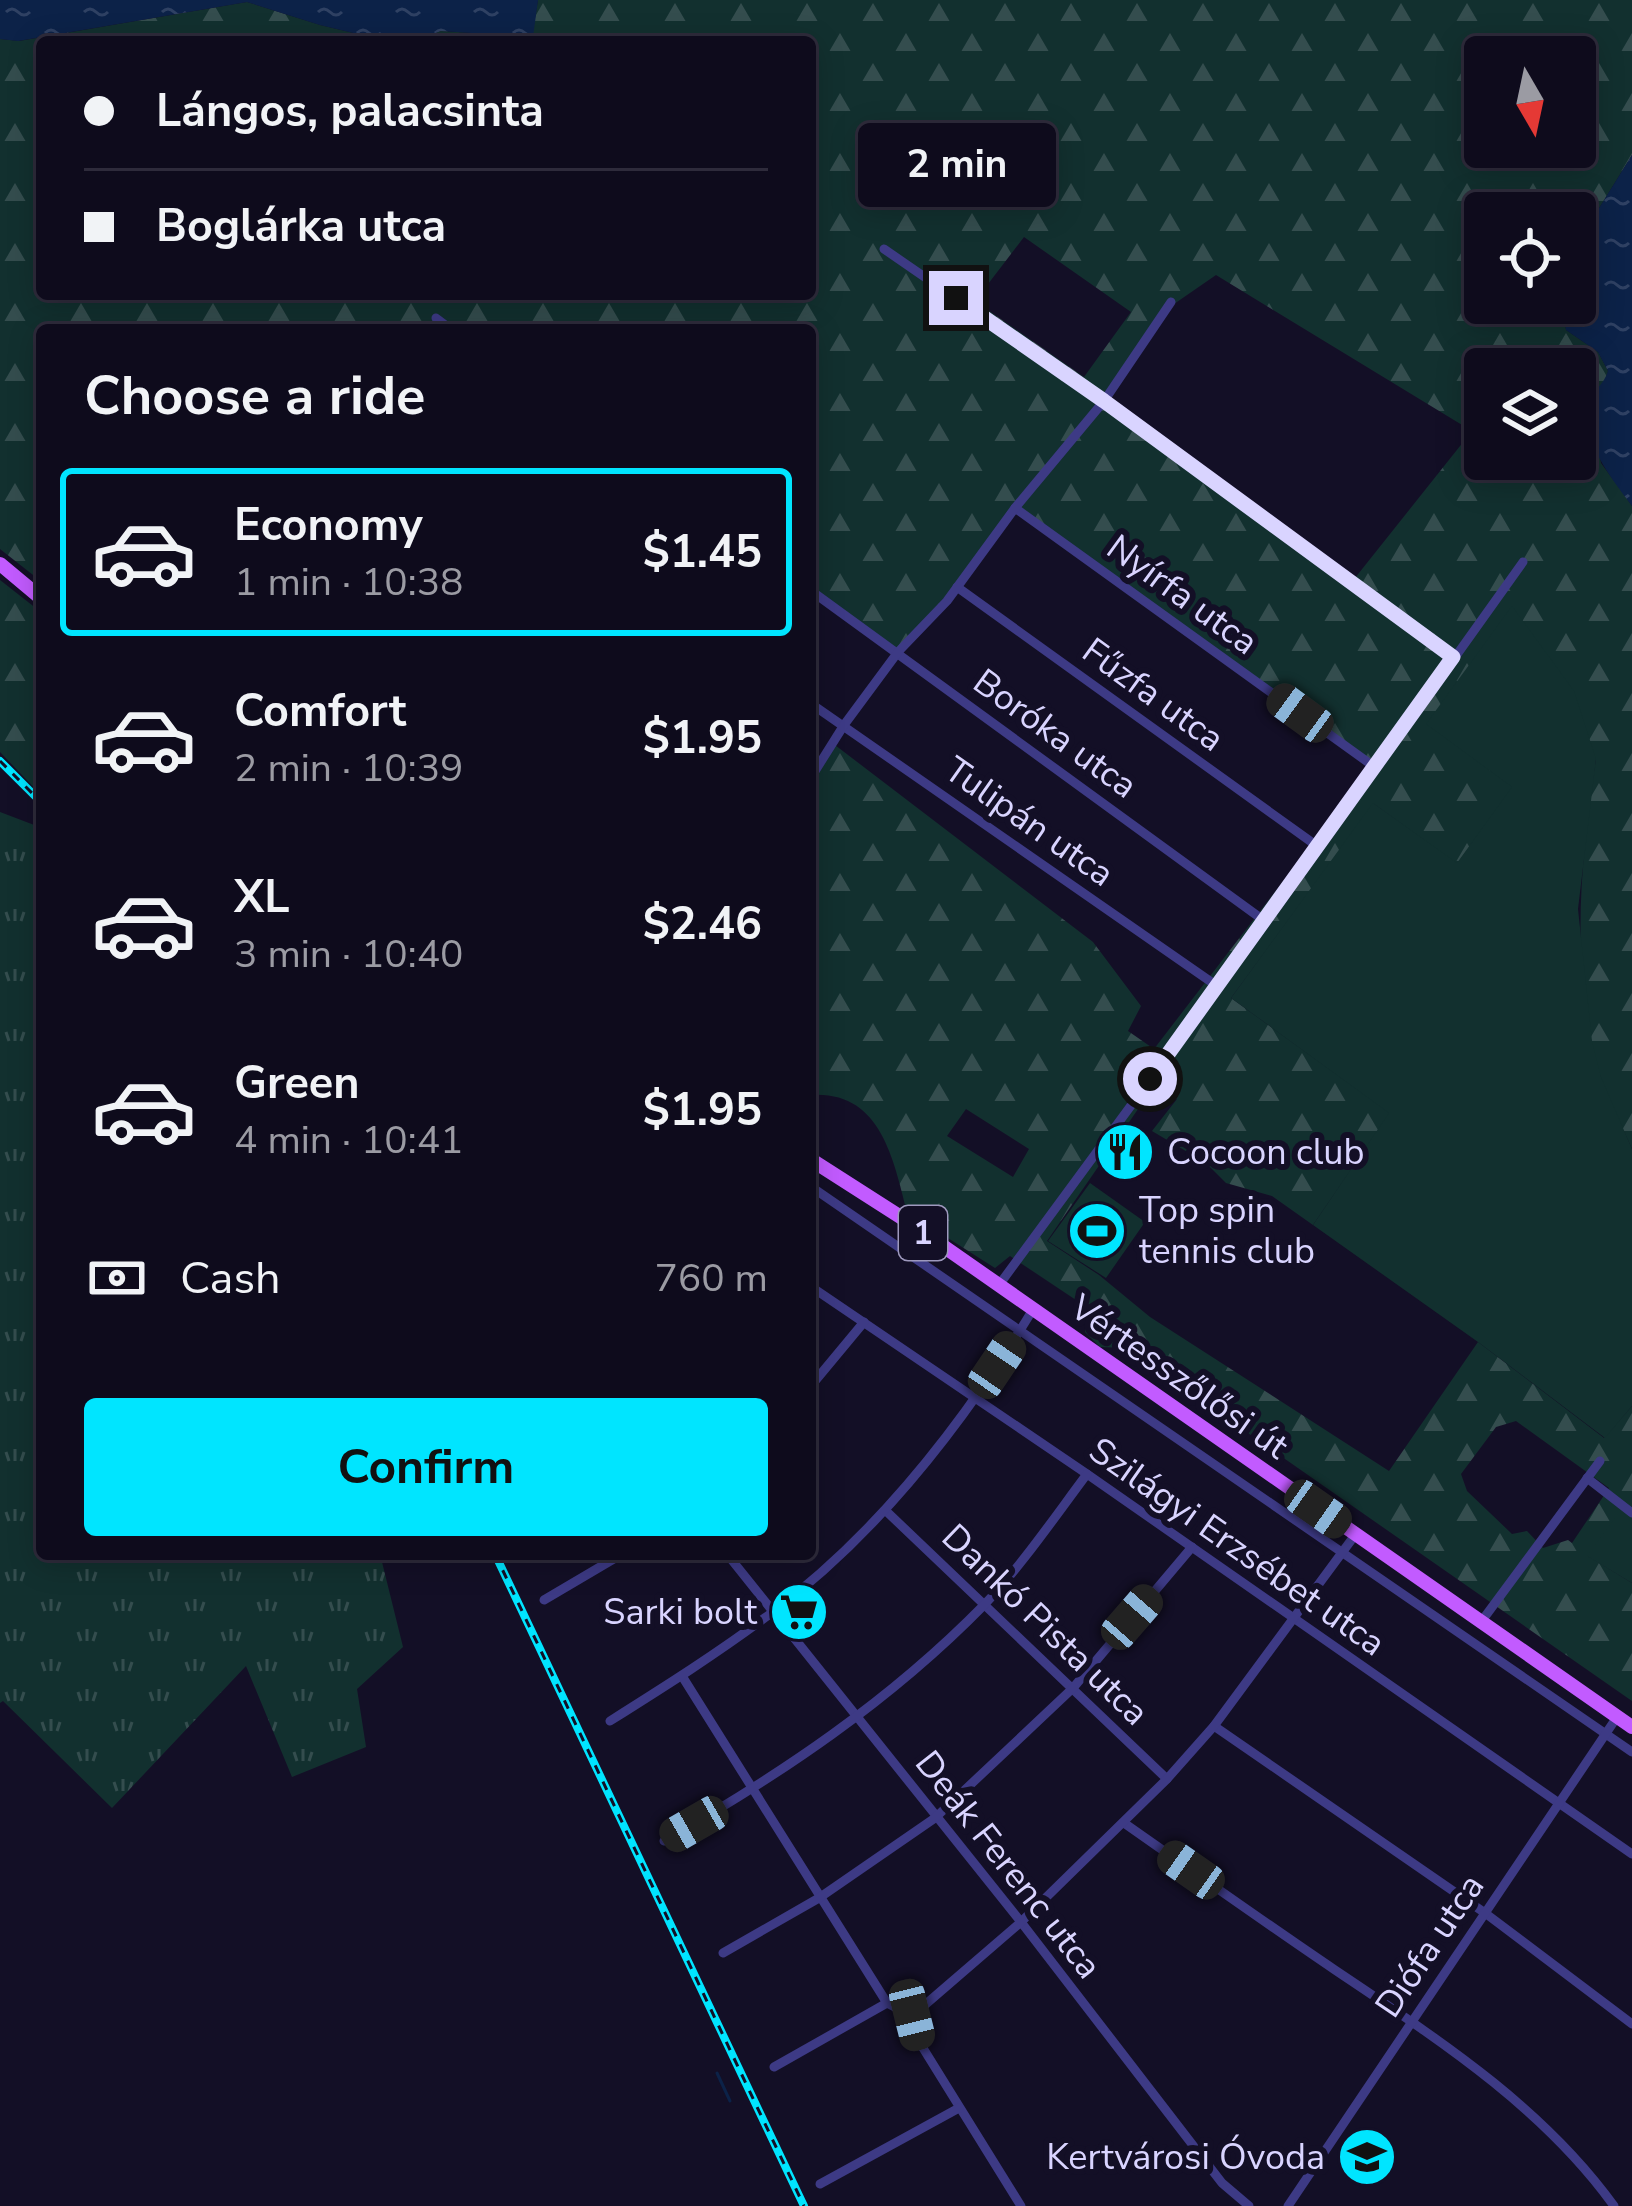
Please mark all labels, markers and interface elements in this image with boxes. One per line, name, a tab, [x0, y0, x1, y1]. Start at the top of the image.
north arrow	[1464, 36, 1596, 168]
map controls	[1464, 36, 1596, 480]
text: Lángos, palacsinta	[156, 81, 544, 142]
callout: 2 min	[857, 124, 1055, 208]
text: 2 min	[907, 138, 1007, 191]
button: locate	[1464, 192, 1596, 324]
text: Boglárka utca	[156, 196, 446, 257]
route end	[929, 271, 983, 325]
button: layers	[1464, 348, 1596, 480]
text: Choose a ride	[84, 359, 425, 433]
text: Economy	[234, 495, 423, 556]
icon: car	[90, 498, 198, 606]
text: $1.45	[643, 522, 762, 583]
street label: Nyírfa utca	[1097, 524, 1267, 666]
text: 1 min · 10:38	[234, 556, 463, 609]
street label: Fűzfa utca	[1072, 627, 1234, 763]
street label: Boróka utca	[963, 658, 1147, 810]
car	[1260, 677, 1340, 749]
text: Comfort	[234, 681, 406, 742]
icon: car	[90, 684, 198, 792]
text: $1.95	[643, 708, 762, 769]
text: 2 min · 10:39	[234, 742, 463, 795]
street label: Tulipán utca	[935, 746, 1123, 898]
text: XL	[234, 867, 290, 928]
icon: car	[90, 870, 198, 978]
text: $2.46	[643, 894, 762, 955]
text: 3 min · 10:40	[234, 928, 463, 981]
route start	[1123, 1052, 1177, 1106]
text: Green	[234, 1053, 360, 1114]
icon: car	[90, 1056, 198, 1164]
text: $1.95	[643, 1080, 762, 1141]
text: 4 min · 10:41	[234, 1114, 463, 1167]
restaurant icon: Cocoon club	[1094, 1121, 1156, 1183]
place label: Cocoon club	[1167, 1128, 1365, 1177]
place label: Top spin tennis club	[1139, 1186, 1315, 1276]
sports icon: Top spin tennis club	[1066, 1200, 1128, 1262]
road number: 1	[899, 1206, 947, 1260]
icon: cash	[84, 1245, 150, 1311]
text: Cash	[180, 1248, 281, 1309]
text: 760 m	[654, 1252, 768, 1305]
street label: Vértesszőlősi út	[1059, 1283, 1298, 1471]
car	[962, 1325, 1032, 1405]
button: Confirm	[84, 1398, 768, 1536]
street label: Szilágyi Erzsébet utca	[1079, 1426, 1395, 1668]
car	[1278, 1474, 1358, 1544]
street label: Dankó Pista utca	[931, 1513, 1159, 1737]
car	[1095, 1578, 1169, 1656]
supermarket icon: Sarki bolt	[768, 1581, 830, 1643]
place label: Sarki bolt	[603, 1588, 757, 1637]
street label: Deák Ferenc utca	[903, 1741, 1113, 1989]
car	[654, 1790, 734, 1858]
car	[1151, 1835, 1231, 1905]
street label: Diófa utca	[1364, 1865, 1496, 2027]
car	[886, 1976, 938, 2054]
school or university icon: Kertvárosi Óvoda	[1336, 2126, 1398, 2188]
place label: Kertvárosi Óvoda	[1046, 2133, 1325, 2182]

